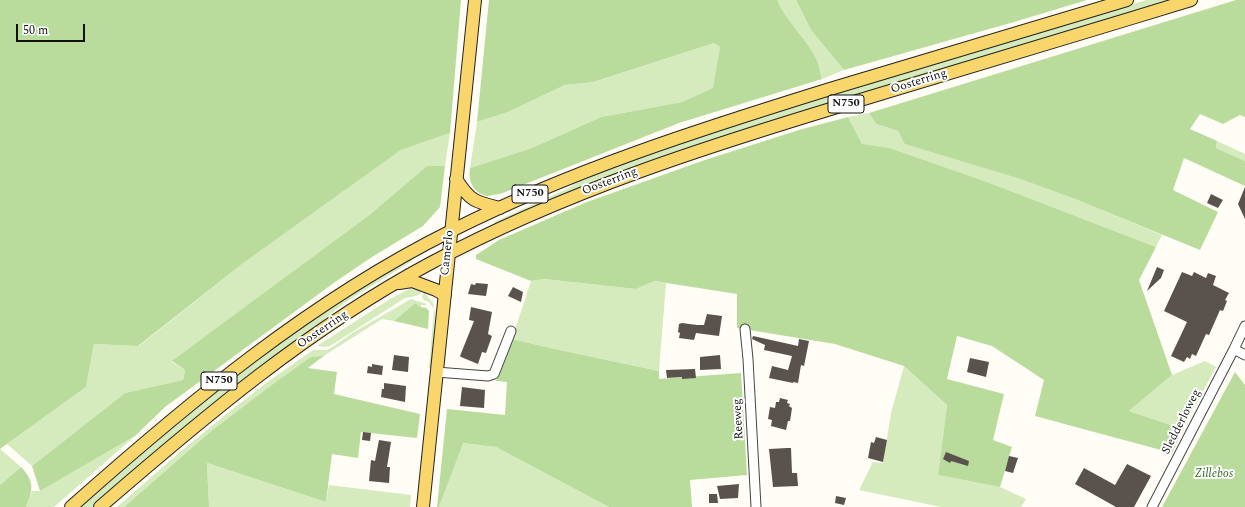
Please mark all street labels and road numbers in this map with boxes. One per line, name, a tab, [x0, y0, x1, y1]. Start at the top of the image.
street label: Oosterring	[889, 67, 949, 97]
road number: N750	[828, 95, 864, 113]
street label: Oosterring	[580, 165, 640, 199]
road number: N750	[512, 185, 548, 203]
street label: Camerlo	[438, 230, 458, 276]
street label: Oosterring	[295, 308, 351, 352]
road number: N750	[201, 372, 237, 390]
street label: Sledderloweg	[1159, 387, 1205, 457]
street label: Reeweg	[731, 398, 747, 440]

